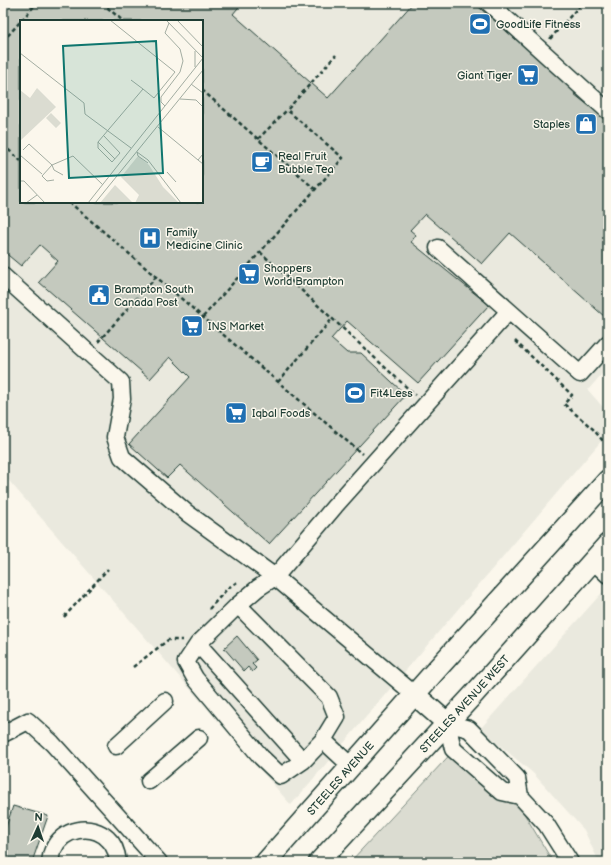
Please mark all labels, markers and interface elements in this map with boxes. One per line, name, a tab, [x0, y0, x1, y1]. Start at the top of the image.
sports icon: GoodLife Fitness	[467, 11, 493, 37]
place label: GoodLife Fitness	[496, 18, 581, 31]
inset map	[20, 20, 203, 203]
supermarket icon: Giant Tiger	[515, 62, 541, 88]
place label: Giant Tiger	[457, 69, 513, 82]
shop icon: Staples	[573, 111, 599, 137]
place label: Staples	[533, 118, 571, 131]
cafe icon: Real Fruit Bubble Tea	[249, 149, 275, 175]
place label: Real Fruit Bubble Tea	[278, 150, 334, 176]
hospital icon: Family Medicine Clinic	[137, 225, 163, 251]
place label: Family Medicine Clinic	[166, 226, 243, 252]
supermarket icon: Shoppers World Brampton	[236, 261, 262, 287]
place label: Shoppers World Brampton	[264, 262, 344, 288]
public building icon: Brampton South Canada Post	[86, 282, 112, 308]
place label: Brampton South Canada Post	[114, 283, 194, 309]
supermarket icon: INS Market	[179, 313, 205, 339]
place label: INS Market	[208, 320, 265, 333]
sports icon: Fit4Less	[342, 380, 368, 406]
place label: Fit4Less	[370, 387, 413, 400]
supermarket icon: Iqbal Foods	[223, 400, 249, 426]
place label: Iqbal Foods	[252, 407, 311, 420]
street label: STEELES AVENUE WEST	[417, 652, 512, 755]
street label: STEELES AVENUE	[304, 739, 376, 818]
north arrow	[18, 807, 58, 847]
text: N	[34, 811, 43, 824]

